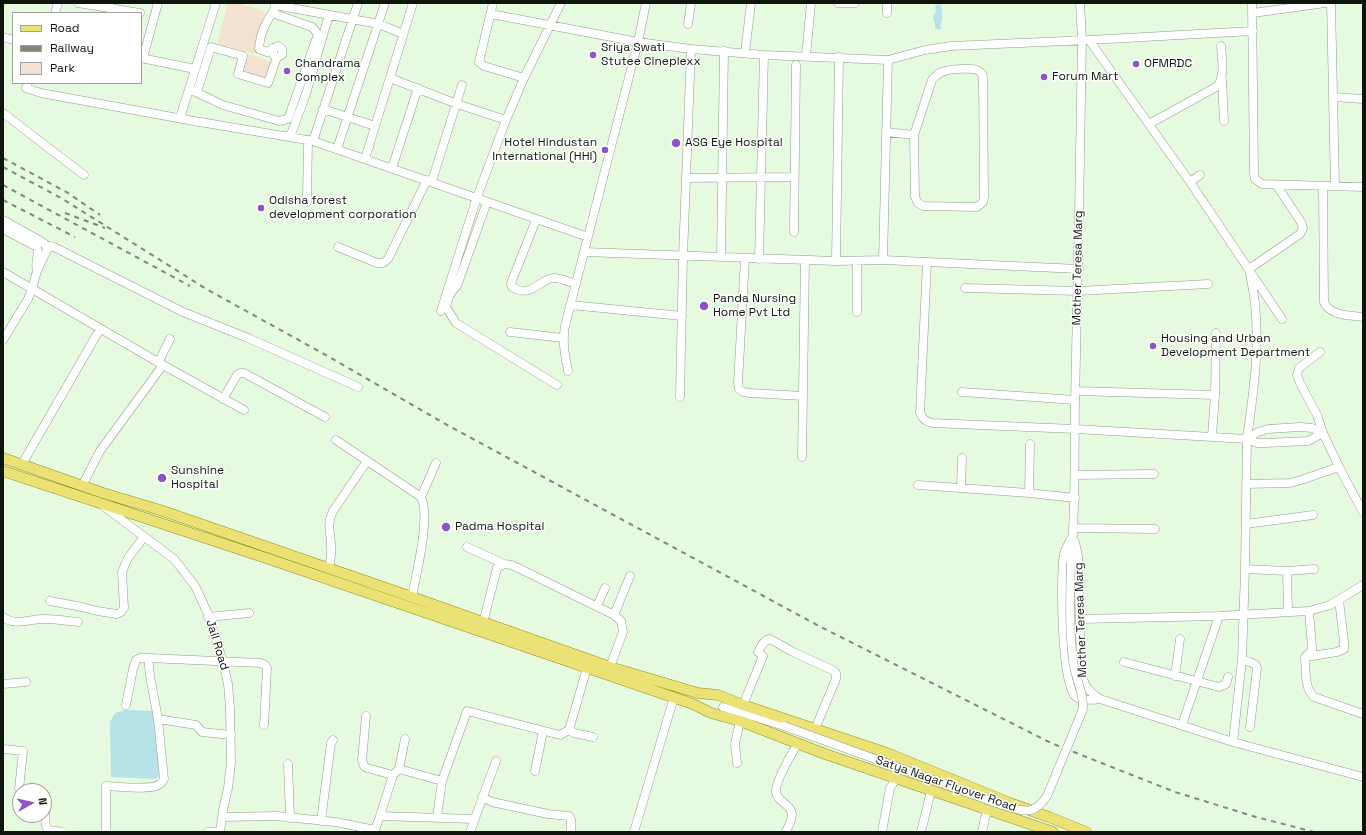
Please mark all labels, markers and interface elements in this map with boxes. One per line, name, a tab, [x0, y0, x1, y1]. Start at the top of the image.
legend	[12, 12, 142, 84]
text: Road	[50, 20, 79, 36]
text: Railway	[50, 40, 94, 56]
place label: Sriya Swati Stutee Cineplexx	[601, 41, 701, 69]
marker: Sriya Swati Stutee Cineplexx	[588, 50, 598, 60]
place label: Chandrama Complex	[295, 57, 360, 85]
place label: OFMRDC	[1144, 57, 1192, 71]
marker: OFMRDC	[1131, 59, 1141, 69]
text: Park	[50, 60, 75, 76]
marker: Chandrama Complex	[282, 66, 292, 76]
place label: Forum Mart	[1052, 70, 1118, 84]
marker: Forum Mart	[1039, 72, 1049, 82]
place label: Hotel Hindustan International (HHI)	[492, 136, 597, 164]
place label: ASG Eye Hospital	[685, 136, 783, 150]
marker: ASG Eye Hospital	[670, 137, 682, 149]
marker: Hotel Hindustan International (HHI)	[600, 145, 610, 155]
place label: Odisha forest development corporation	[269, 194, 417, 222]
marker: Odisha forest development corporation	[256, 203, 266, 213]
street label: Mother Teresa Marg	[1070, 210, 1086, 326]
place label: Panda Nursing Home Pvt Ltd	[713, 292, 796, 320]
marker: Panda Nursing Home Pvt Ltd	[698, 300, 710, 312]
place label: Housing and Urban Development Department	[1161, 332, 1310, 360]
marker: Housing and Urban Development Department	[1148, 341, 1158, 351]
place label: Sunshine Hospital	[171, 464, 224, 492]
marker: Sunshine Hospital	[156, 472, 168, 484]
place label: Padma Hospital	[455, 520, 544, 534]
marker: Padma Hospital	[440, 521, 452, 533]
street label: Mother Teresa Marg	[1072, 562, 1090, 678]
street label: Jail Road	[202, 618, 232, 672]
street label: Satya Nagar Flyover Road	[874, 753, 1018, 815]
north arrow	[12, 783, 52, 823]
text: N	[35, 797, 50, 806]

